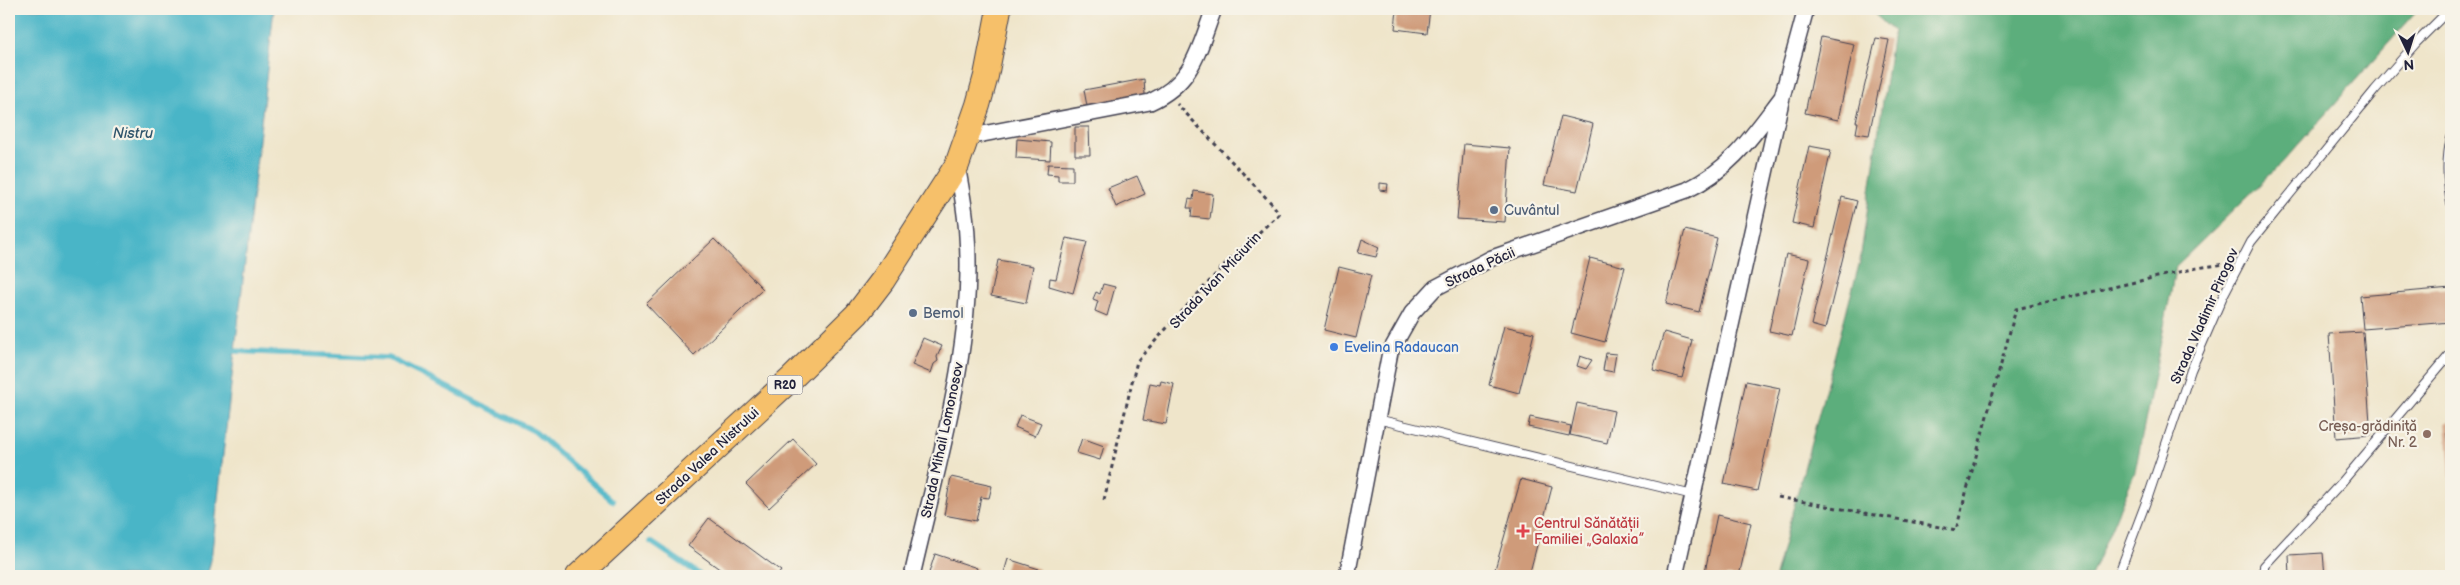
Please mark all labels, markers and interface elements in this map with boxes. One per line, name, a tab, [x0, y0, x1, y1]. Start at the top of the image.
north arrow	[2382, 28, 2432, 78]
text: N	[2403, 56, 2415, 73]
water label: Nistru	[113, 124, 154, 143]
place label: Cuvântul	[1504, 202, 1559, 219]
marker: Cuvântul	[1488, 204, 1500, 216]
street label: Strada Ivan Miciurin	[1166, 228, 1265, 332]
street label: Strada Păcii	[1442, 244, 1518, 291]
street label: Strada Vladimir Pirogov	[2167, 245, 2242, 387]
place label: Bemol	[923, 305, 964, 322]
marker: Bemol	[907, 307, 919, 319]
place label: Evelina Radaucan	[1344, 339, 1459, 356]
marker: Evelina Radaucan	[1328, 341, 1340, 353]
street label: Strada Mihail Lomonosov	[918, 360, 967, 520]
road number: R20	[768, 376, 802, 394]
street label: Strada Valea Nistrului	[652, 404, 763, 509]
place label: Creșa-grădiniță Nr. 2	[2318, 418, 2418, 451]
marker: Creșa-grădiniță Nr. 2	[2421, 428, 2433, 440]
place label: Centrul Sănătății Familiei „Galaxia”	[1534, 515, 1645, 548]
marker: Centrul Sănătății Familiei „Galaxia”	[1516, 524, 1530, 538]

